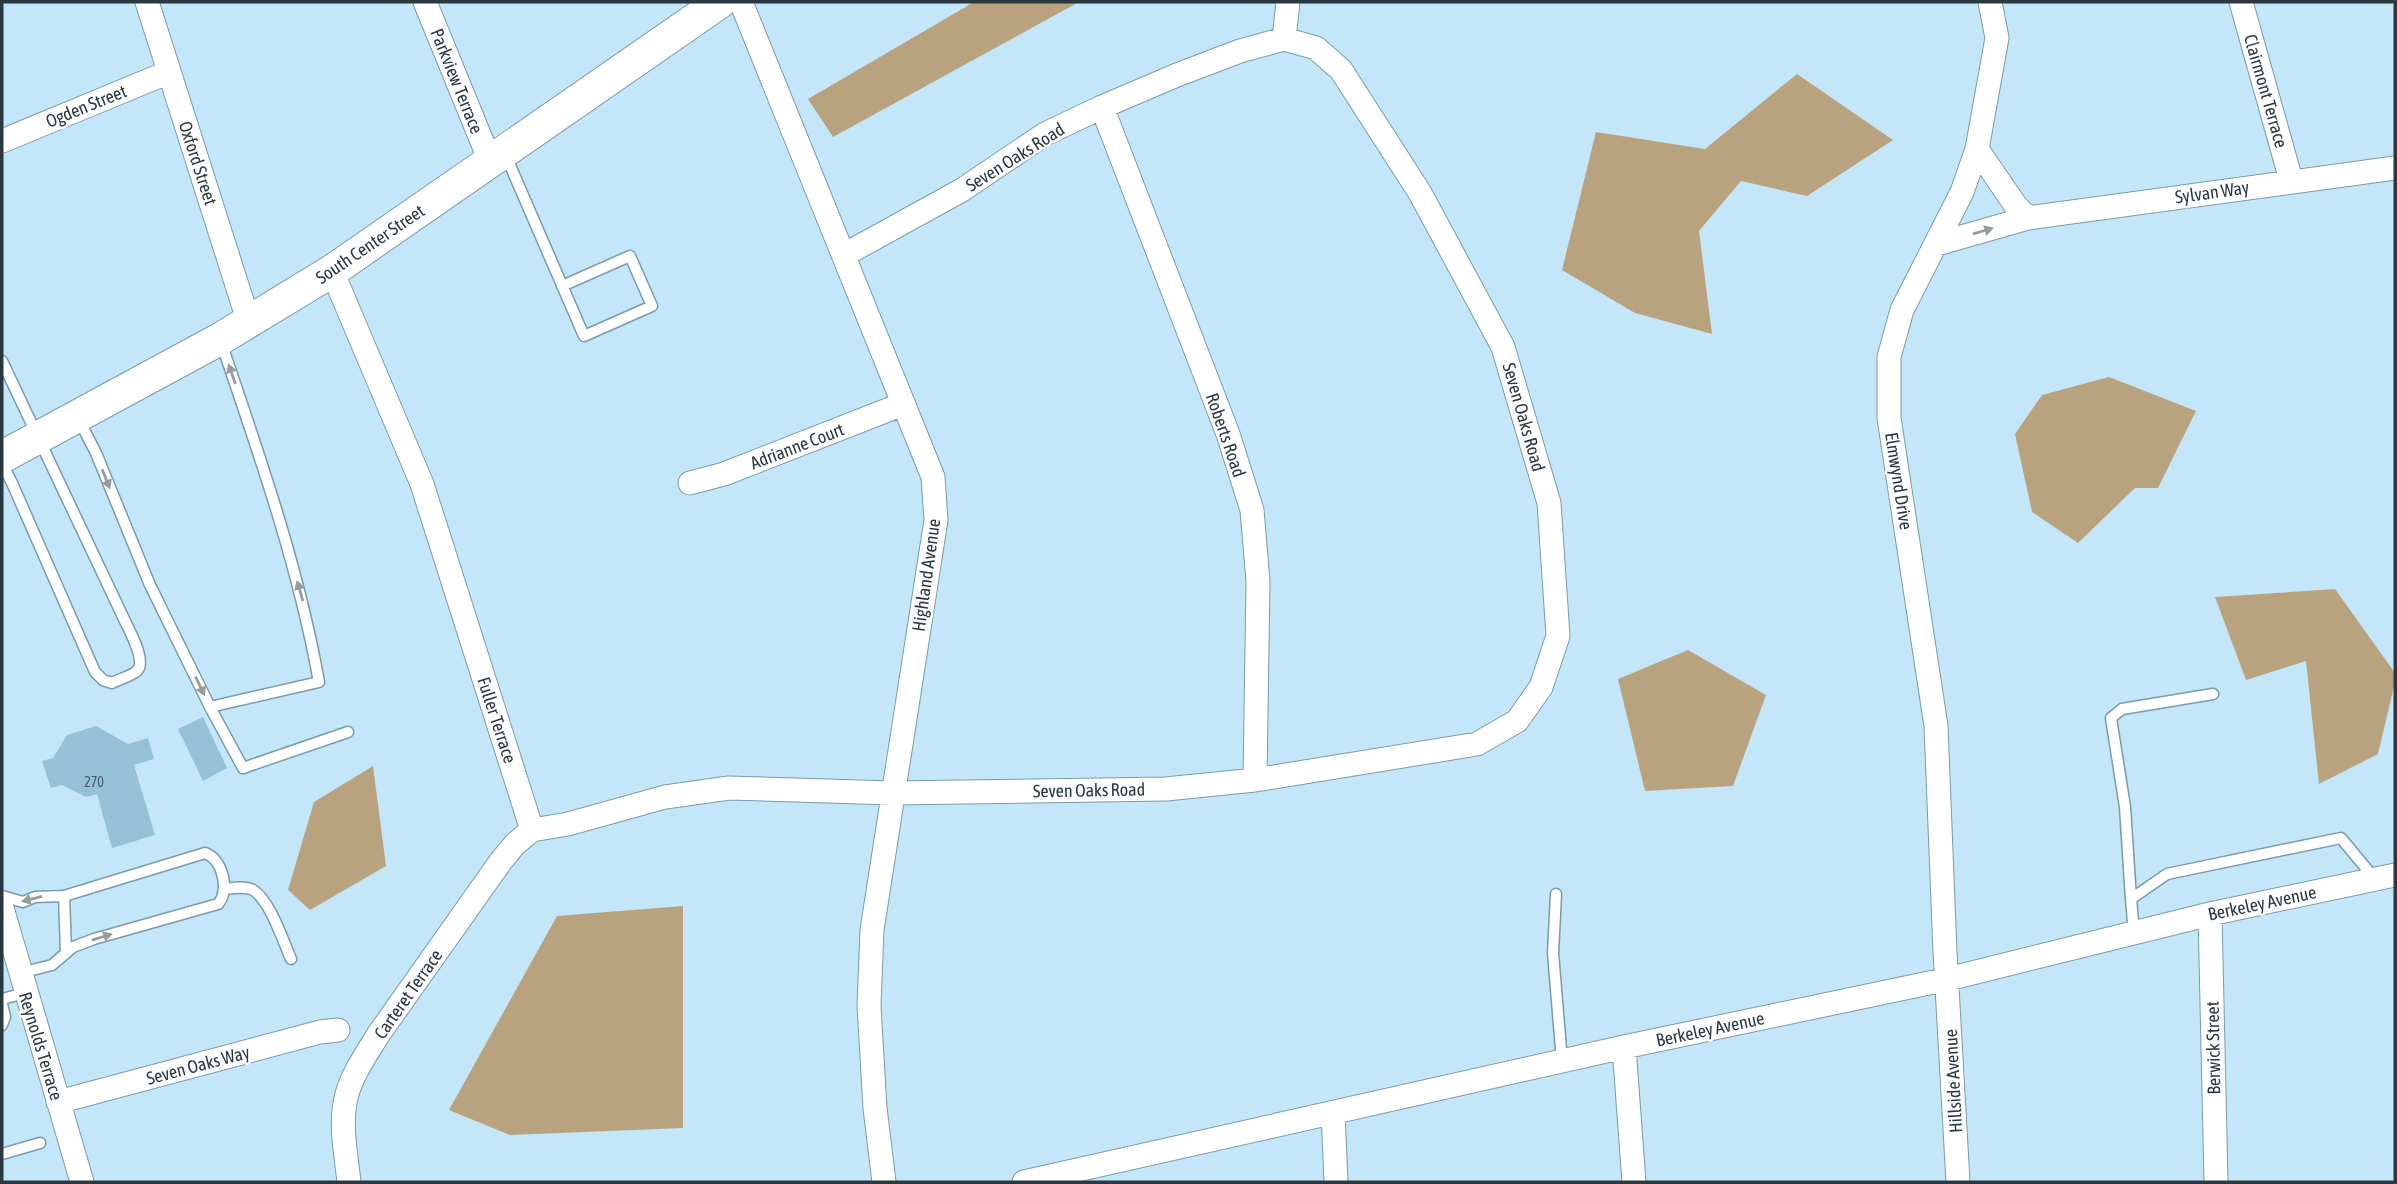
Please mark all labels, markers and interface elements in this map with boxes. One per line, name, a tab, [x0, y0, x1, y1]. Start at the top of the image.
street label: Parkview Terrace	[426, 25, 488, 137]
street label: Clairmont Terrace	[2240, 32, 2292, 150]
street label: Ogden Street	[43, 80, 129, 132]
street label: Oxford Street	[175, 118, 221, 208]
street label: Seven Oaks Road	[962, 118, 1068, 196]
street label: Sylvan Way	[2174, 176, 2250, 208]
street label: South Center Street	[312, 200, 428, 288]
one-way arrow	[1972, 225, 1994, 236]
street label: Seven Oaks Road	[1498, 360, 1550, 474]
one-way arrow	[226, 363, 237, 384]
street label: Roberts Road	[1202, 390, 1250, 480]
street label: Adrianne Court	[747, 418, 847, 474]
street label: Elmwynd Drive	[1881, 431, 1917, 531]
one-way arrow	[101, 469, 112, 490]
street label: Highland Avenue	[908, 517, 944, 633]
one-way arrow	[294, 580, 304, 601]
street label: Fuller Terrace	[473, 674, 521, 766]
one-way arrow	[195, 676, 206, 696]
house number: 270	[84, 774, 104, 790]
street label: Seven Oaks Road	[1033, 779, 1145, 801]
street label: Berkeley Avenue	[2206, 881, 2318, 925]
one-way arrow	[21, 894, 43, 905]
one-way arrow	[92, 931, 113, 941]
street label: Carteret Terrace	[369, 945, 447, 1043]
street label: Reynolds Terrace	[15, 989, 67, 1103]
street label: Berwick Street	[2202, 1001, 2224, 1095]
street label: Berkeley Avenue	[1654, 1007, 1766, 1051]
street label: Hillside Avenue	[1940, 1029, 1966, 1133]
street label: Seven Oaks Way	[144, 1041, 252, 1089]

